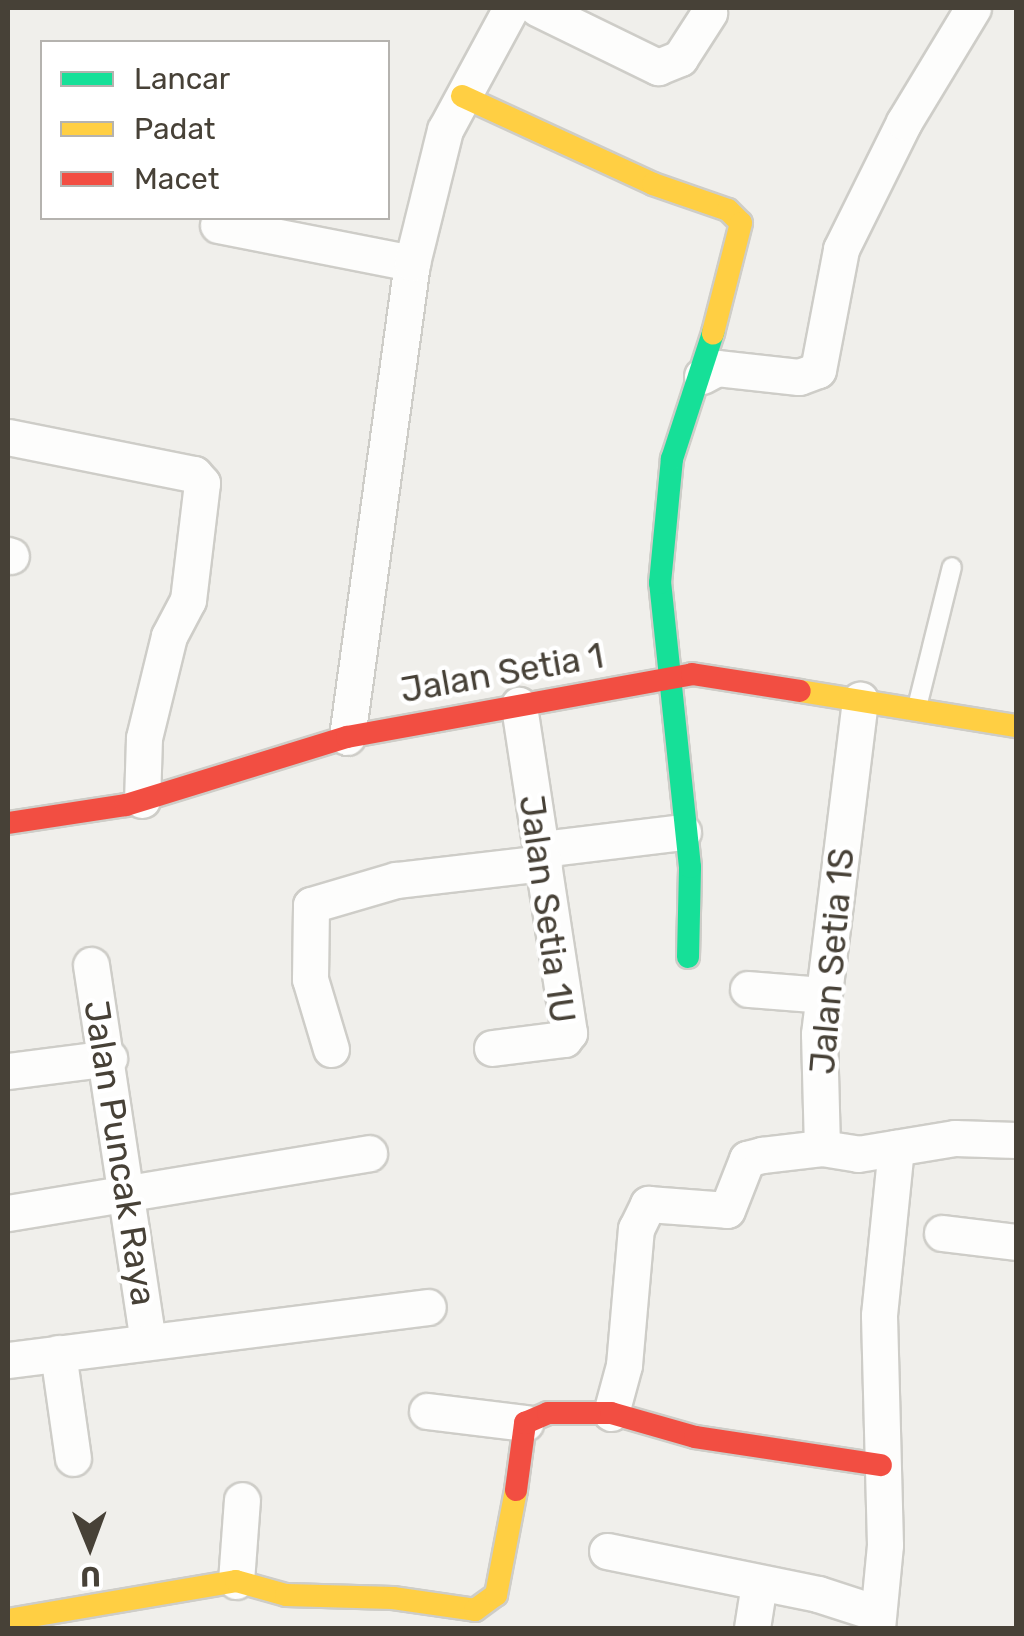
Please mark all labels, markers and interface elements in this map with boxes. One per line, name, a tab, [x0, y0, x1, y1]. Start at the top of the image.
legend	[40, 40, 390, 220]
text: Lancar	[134, 61, 230, 97]
text: Padat	[134, 111, 216, 147]
text: Macet	[134, 161, 219, 197]
street label: Jalan Setia 1	[397, 634, 607, 712]
street label: Jalan Setia 1U	[510, 792, 584, 1026]
street label: Jalan Setia 1S	[801, 846, 863, 1076]
street label: Jalan Puncak Raya	[75, 997, 165, 1309]
north arrow	[40, 1496, 140, 1596]
text: U	[80, 1560, 101, 1593]

